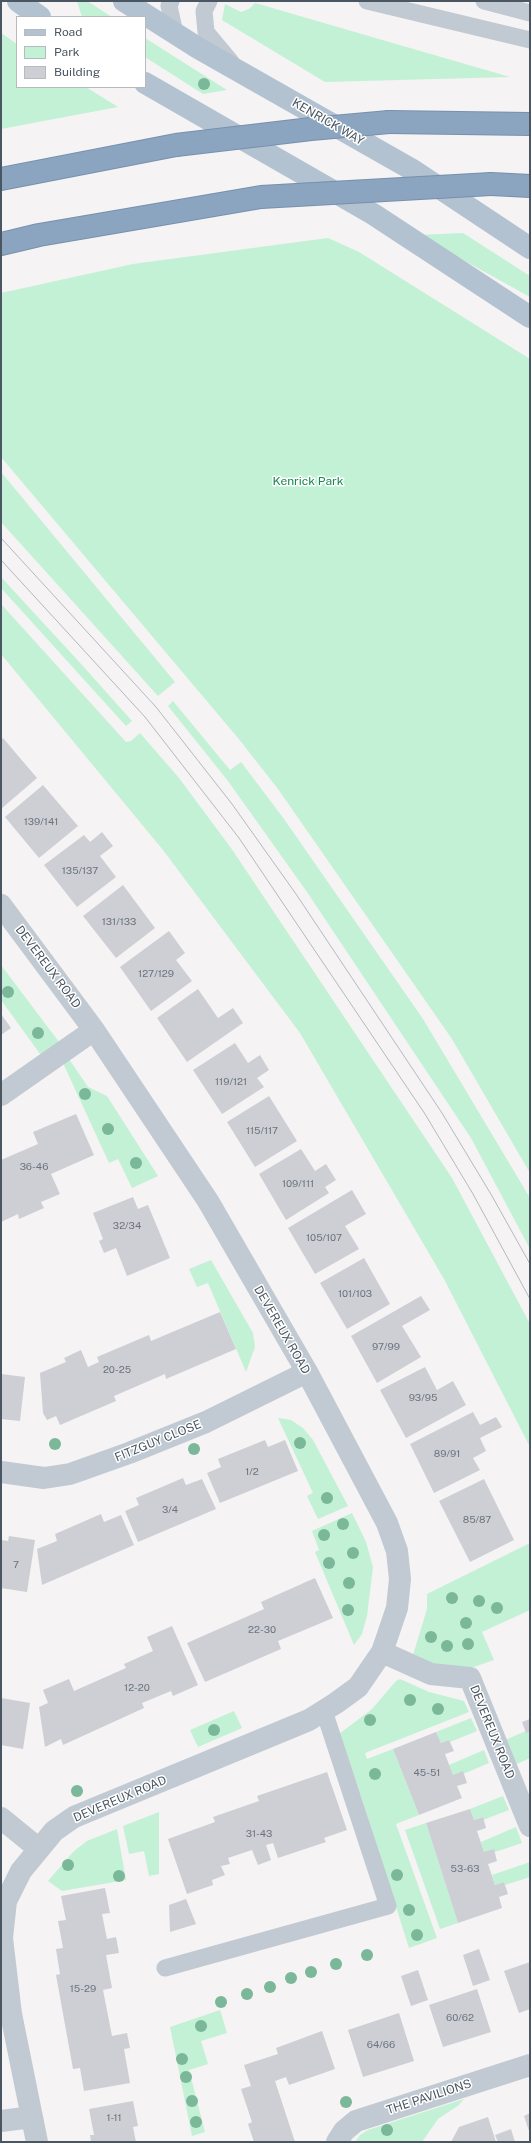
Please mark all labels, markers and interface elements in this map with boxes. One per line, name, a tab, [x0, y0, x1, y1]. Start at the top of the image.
legend	[16, 16, 146, 88]
text: Road	[54, 25, 82, 39]
text: Park	[54, 45, 80, 59]
text: Building	[54, 65, 100, 79]
street label: KENRICK WAY	[289, 96, 367, 148]
park label: Kenrick Park	[273, 474, 343, 488]
house number: 139/141	[24, 816, 58, 828]
house number: 135/137	[62, 865, 98, 877]
house number: 131/133	[102, 916, 136, 928]
street label: DEVEREUX ROAD	[12, 923, 84, 1011]
house number: 127/129	[138, 968, 174, 980]
house number: 119/121	[215, 1076, 247, 1088]
house number: 115/117	[246, 1125, 278, 1137]
house number: 36-46	[20, 1161, 48, 1173]
house number: 109/111	[282, 1178, 314, 1190]
house number: 32/34	[113, 1220, 141, 1232]
house number: 105/107	[306, 1232, 342, 1244]
street label: DEVEREUX ROAD	[251, 1283, 313, 1377]
house number: 101/103	[338, 1288, 372, 1300]
house number: 97/99	[372, 1341, 400, 1353]
house number: 20-25	[103, 1364, 131, 1376]
house number: 93/95	[409, 1392, 437, 1404]
street label: FITZGUY CLOSE	[113, 1417, 203, 1465]
house number: 89/91	[434, 1448, 460, 1460]
house number: 1/2	[245, 1466, 259, 1478]
house number: 3/4	[162, 1504, 178, 1516]
house number: 85/87	[463, 1514, 491, 1526]
house number: 7	[13, 1559, 19, 1571]
house number: 22-30	[248, 1624, 276, 1636]
house number: 12-20	[124, 1682, 150, 1694]
street label: DEVEREUX ROAD	[467, 1683, 517, 1781]
house number: 45-51	[414, 1767, 440, 1779]
street label: DEVEREUX ROAD	[71, 1773, 169, 1825]
house number: 31-43	[246, 1828, 272, 1840]
house number: 53-63	[451, 1863, 479, 1875]
house number: 15-29	[70, 1983, 96, 1995]
house number: 60/62	[446, 2012, 474, 2024]
house number: 64/66	[367, 2039, 395, 2051]
street label: THE PAVILIONS	[385, 2076, 473, 2118]
house number: 1-11	[106, 2112, 122, 2124]

